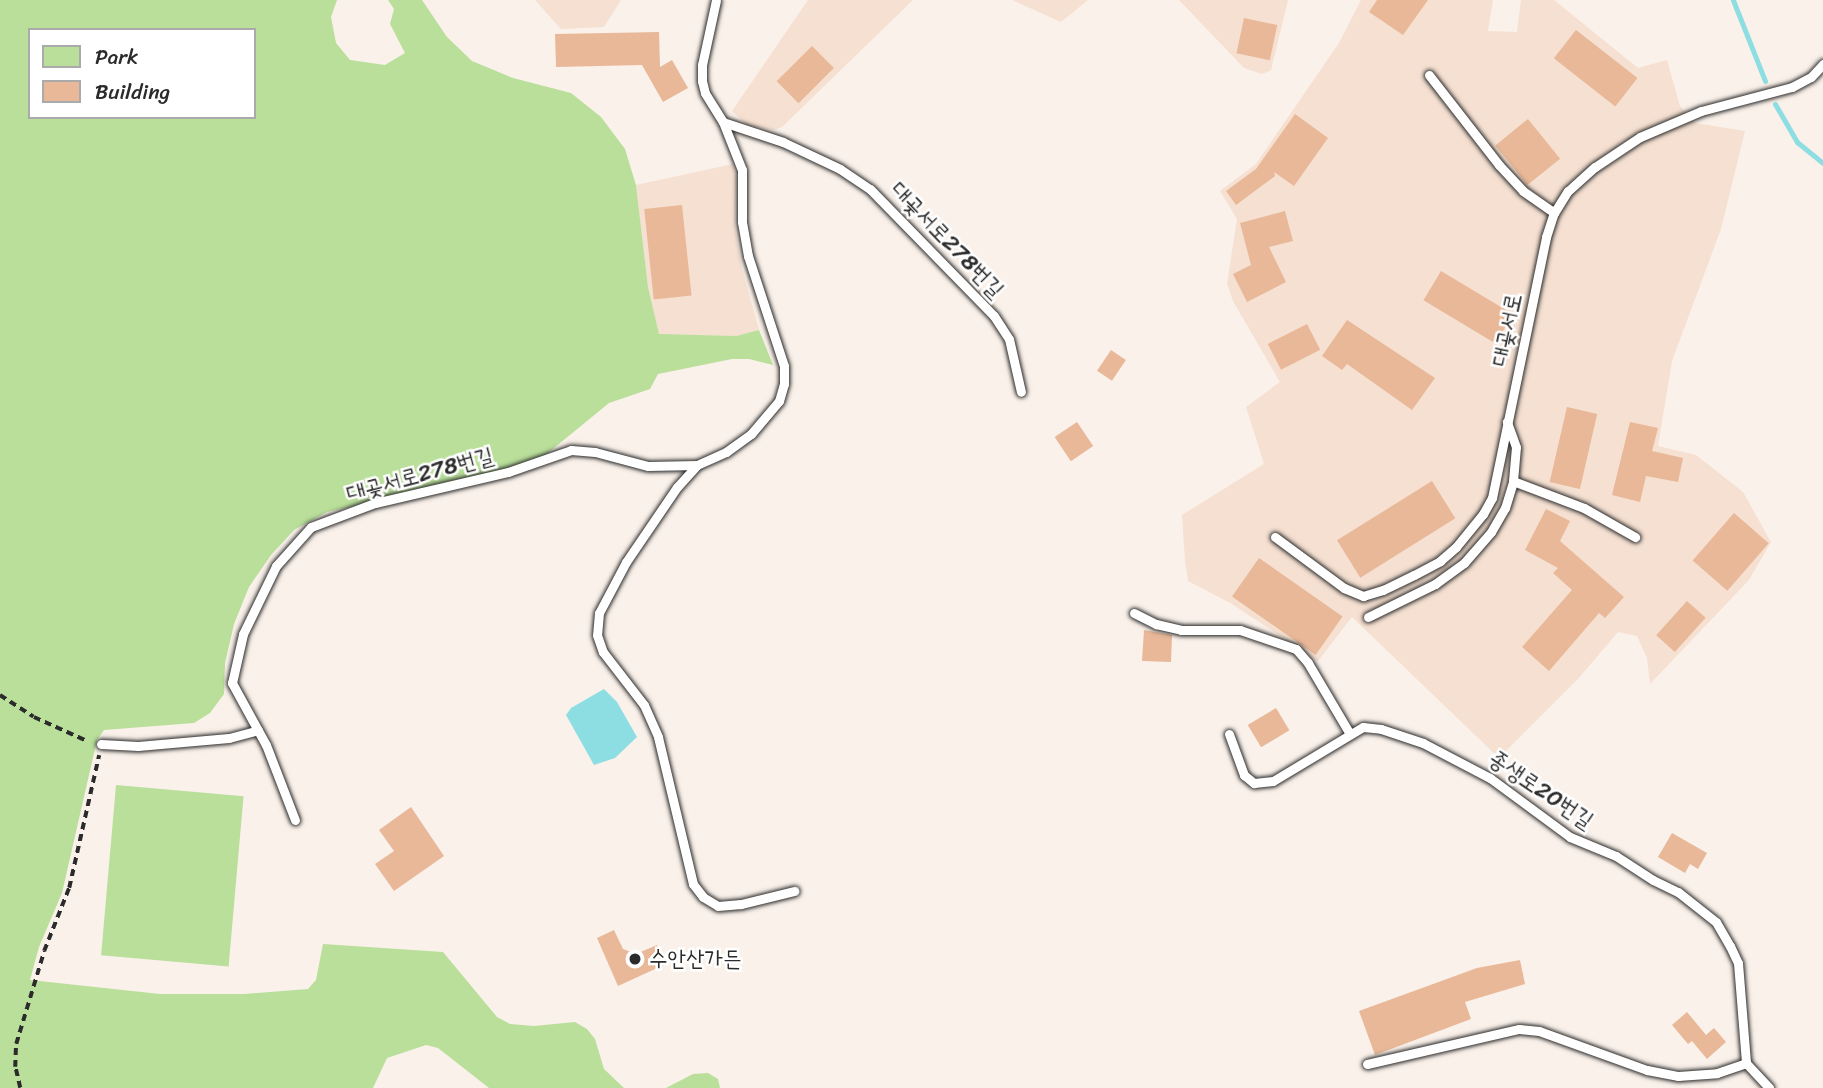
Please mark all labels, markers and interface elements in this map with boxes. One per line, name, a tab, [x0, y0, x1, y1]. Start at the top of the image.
legend	[28, 28, 256, 119]
text: Park	[95, 38, 138, 76]
text: Building	[95, 73, 170, 111]
street label: 대곶서로278번길	[885, 176, 1009, 304]
street label: 대곶서로	[1486, 291, 1528, 369]
street label: 대곶서로278번길	[343, 442, 497, 508]
street label: 종생로20번길	[1483, 745, 1599, 835]
place label: 수안산가든	[649, 945, 742, 973]
marker: 수안산가든	[627, 951, 643, 967]

